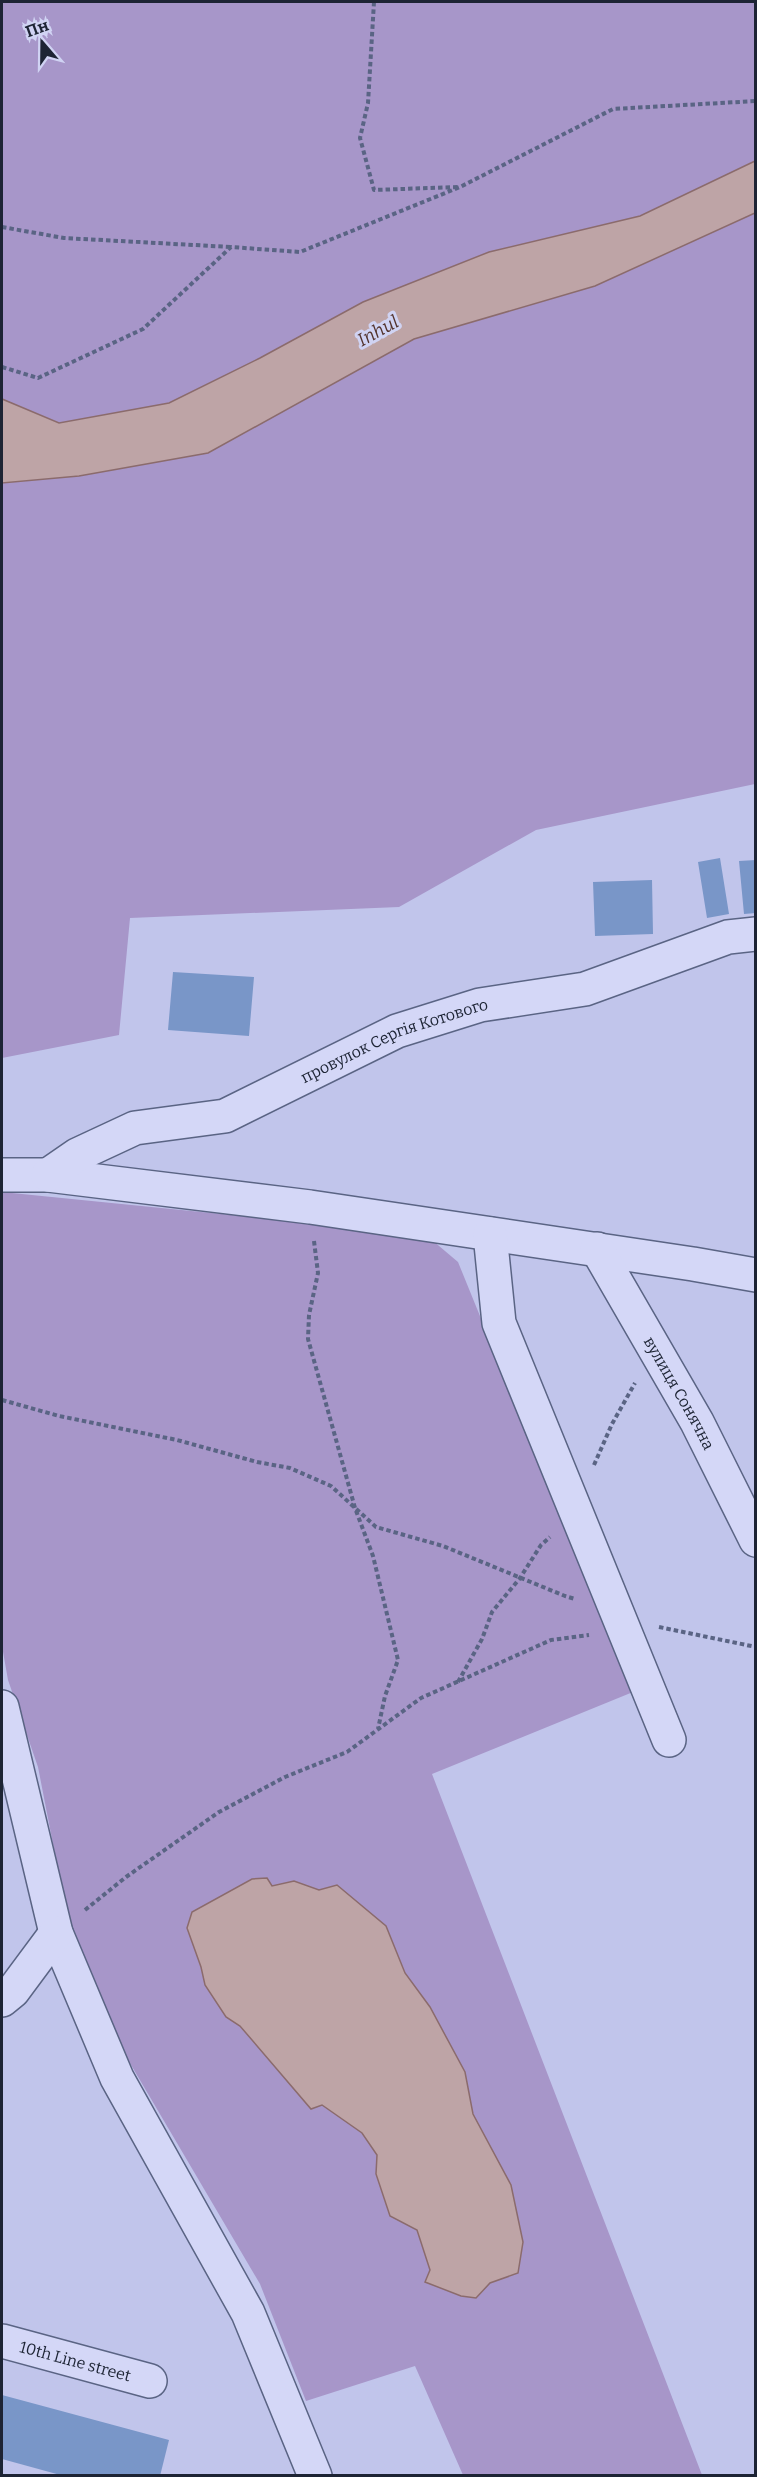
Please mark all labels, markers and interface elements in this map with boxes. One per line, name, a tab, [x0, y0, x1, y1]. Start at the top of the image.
north arrow	[12, 12, 72, 72]
text: Пн	[23, 15, 51, 41]
water label: Inhul	[354, 311, 402, 351]
street label: провулок Сергія Котового	[297, 994, 489, 1087]
street label: вулиця Сонячна	[640, 1333, 719, 1453]
street label: 10th Line street	[18, 2337, 133, 2385]

